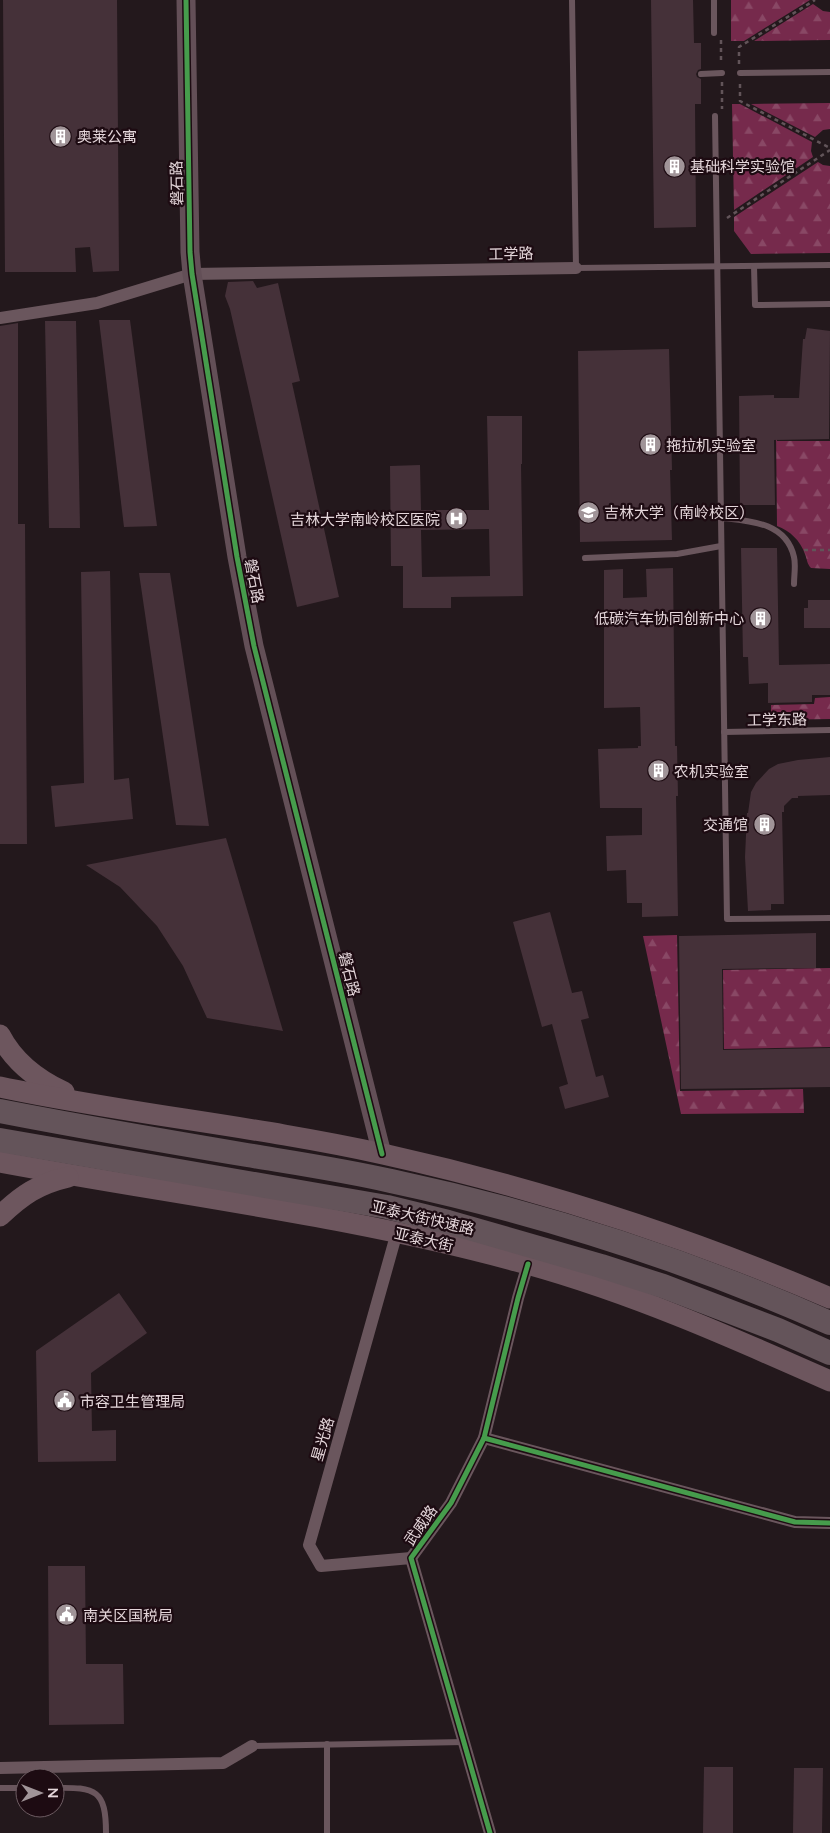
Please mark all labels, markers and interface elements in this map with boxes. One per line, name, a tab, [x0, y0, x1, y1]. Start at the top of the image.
building icon: 奥莱公寓	[49, 124, 73, 148]
place label: 奥莱公寓	[77, 127, 137, 145]
building icon: 基础科学实验馆	[662, 154, 686, 178]
place label: 基础科学实验馆	[690, 157, 795, 175]
street label: 磐石路	[167, 160, 185, 206]
street label: 工学路	[488, 244, 534, 262]
building icon: 拖拉机实验室	[638, 433, 662, 457]
place label: 拖拉机实验室	[666, 436, 756, 454]
school or university icon: 吉林大学（南岭校区）	[576, 500, 600, 524]
place label: 吉林大学（南岭校区）	[604, 503, 754, 521]
hospital icon: 吉林大学南岭校区医院	[444, 507, 468, 531]
place label: 吉林大学南岭校区医院	[290, 510, 440, 528]
street label: 磐石路	[242, 557, 268, 605]
building icon: 低碳汽车协同创新中心	[748, 606, 772, 630]
place label: 低碳汽车协同创新中心	[594, 609, 744, 627]
street label: 工学东路	[747, 709, 807, 729]
building icon: 农机实验室	[646, 759, 670, 783]
place label: 农机实验室	[674, 762, 749, 780]
building icon: 交通馆	[752, 812, 776, 836]
place label: 交通馆	[703, 815, 748, 833]
street label: 磐石路	[336, 950, 364, 998]
street label: 亚泰大街快速路	[370, 1196, 476, 1238]
street label: 亚泰大街	[393, 1223, 455, 1255]
public building icon: 市容卫生管理局	[52, 1389, 76, 1413]
place label: 市容卫生管理局	[80, 1392, 185, 1410]
street label: 星光路	[307, 1415, 337, 1463]
street label: 武威路	[400, 1501, 440, 1549]
public building icon: 南关区国税局	[55, 1603, 79, 1627]
place label: 南关区国税局	[83, 1606, 173, 1624]
north arrow	[15, 1768, 65, 1818]
text: N	[45, 1788, 62, 1798]

